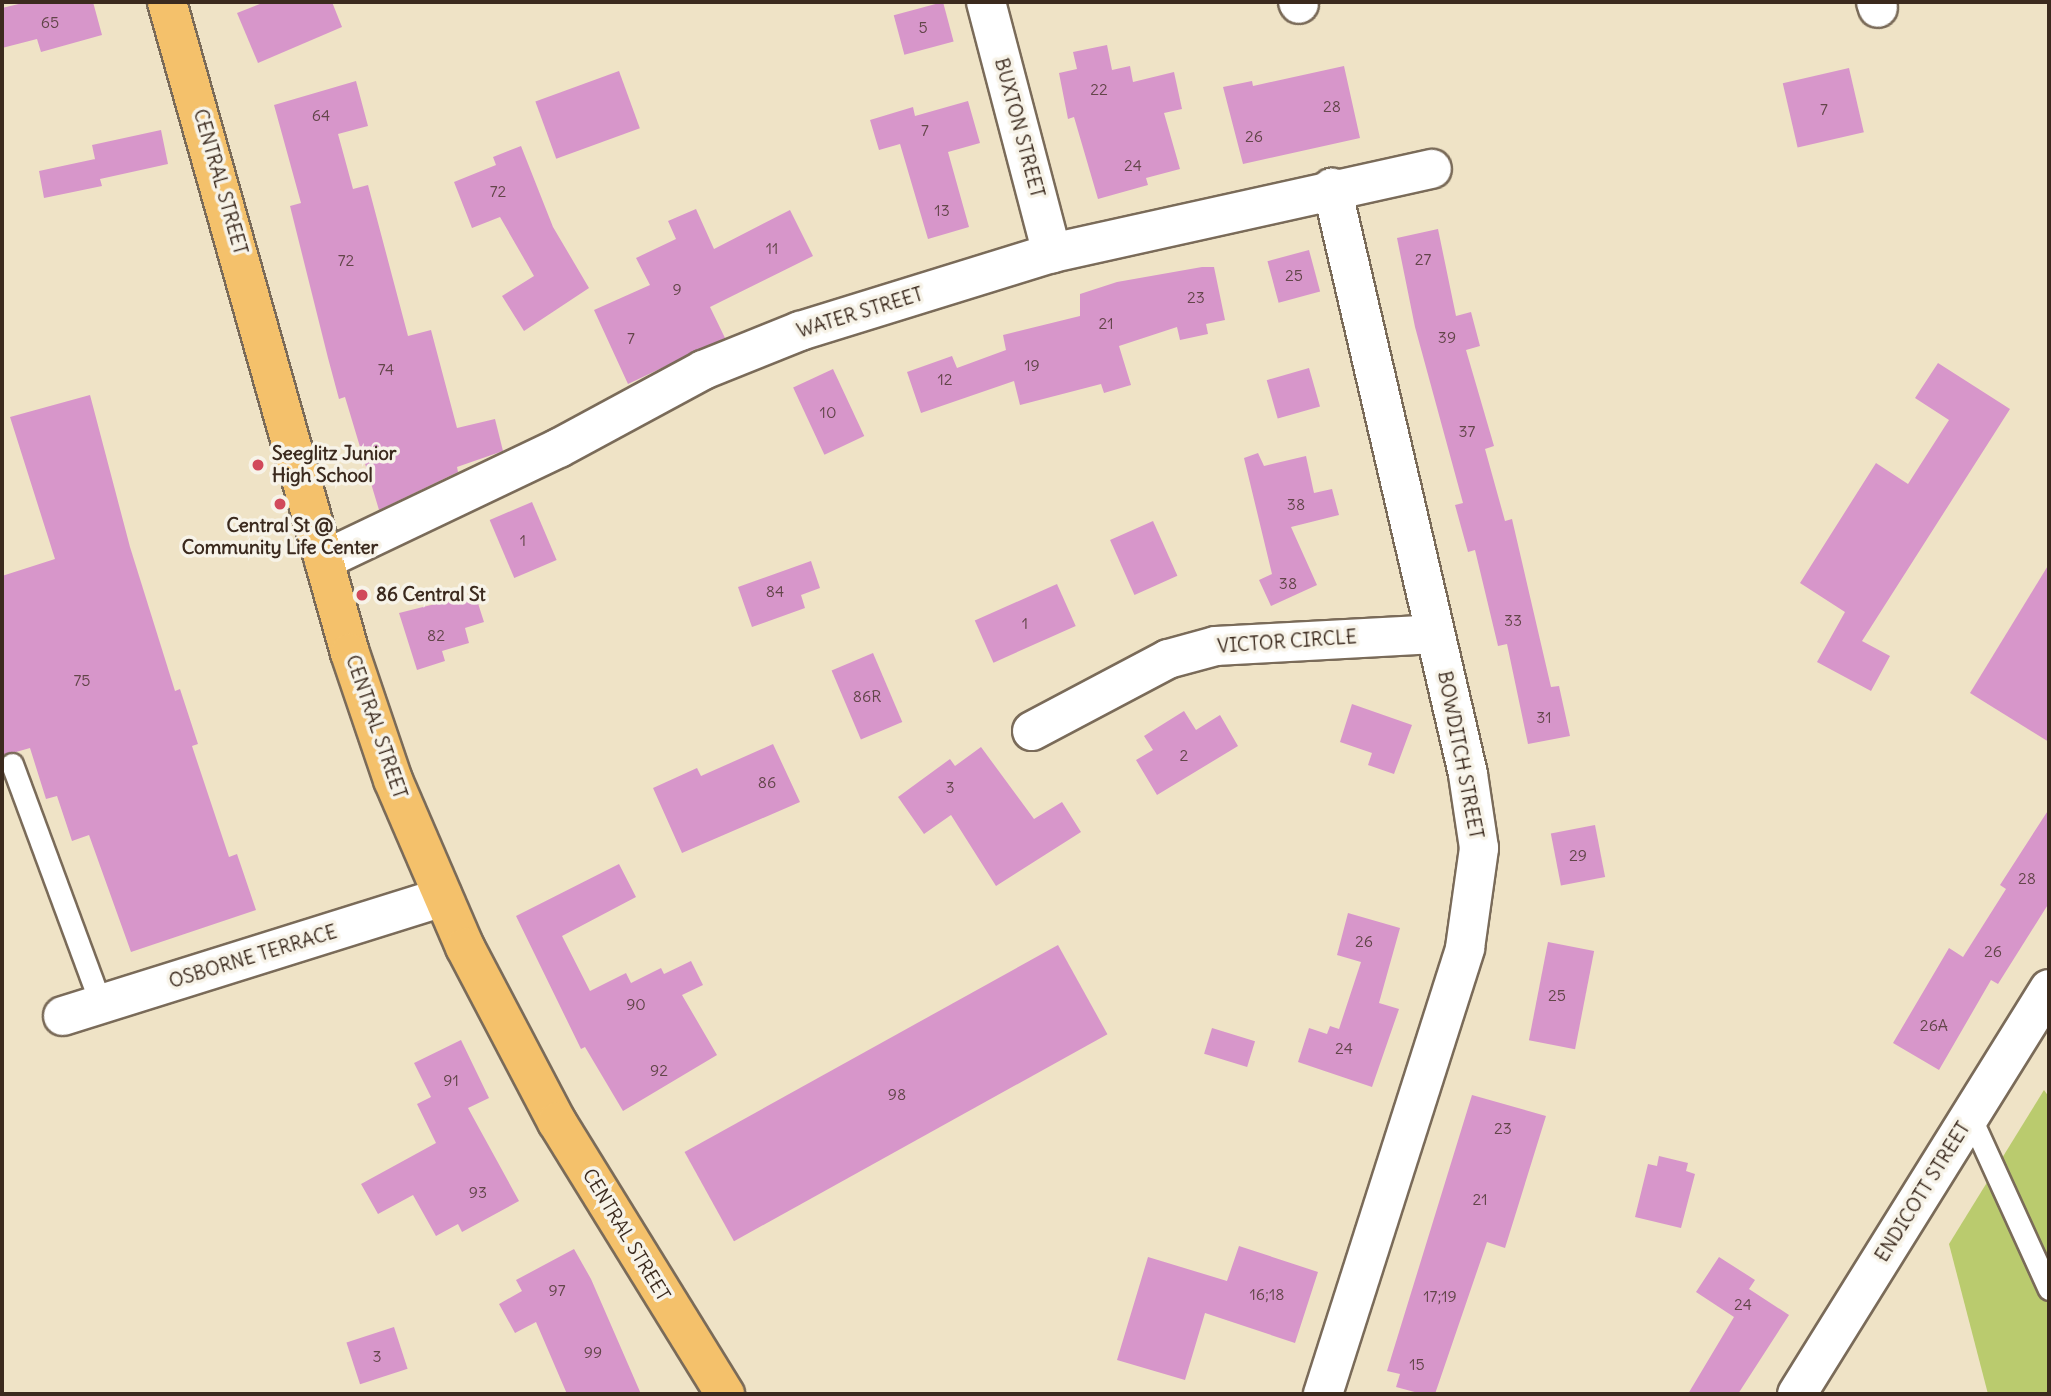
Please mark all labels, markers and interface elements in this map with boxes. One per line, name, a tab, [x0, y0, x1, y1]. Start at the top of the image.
house number: 65	[41, 12, 59, 32]
house number: 5	[918, 17, 928, 37]
street label: BUXTON STREET	[989, 56, 1049, 200]
house number: 22	[1090, 79, 1108, 99]
house number: 28	[1323, 96, 1341, 116]
house number: 7	[1820, 99, 1828, 119]
house number: 64	[312, 105, 330, 125]
street label: CENTRAL STREET	[188, 107, 252, 257]
house number: 7	[921, 120, 929, 140]
house number: 26	[1245, 126, 1263, 146]
house number: 24	[1124, 155, 1142, 175]
house number: 72	[490, 181, 506, 201]
house number: 13	[934, 200, 950, 220]
house number: 11	[766, 238, 778, 258]
house number: 27	[1415, 249, 1431, 269]
house number: 72	[338, 250, 354, 270]
house number: 25	[1285, 265, 1303, 285]
house number: 9	[672, 279, 682, 299]
street label: WATER STREET	[794, 283, 926, 343]
house number: 23	[1187, 287, 1205, 307]
house number: 21	[1098, 313, 1114, 333]
house number: 39	[1438, 327, 1456, 347]
house number: 7	[627, 328, 635, 348]
house number: 19	[1024, 355, 1040, 375]
house number: 74	[378, 359, 394, 379]
house number: 12	[937, 369, 953, 389]
house number: 10	[820, 402, 836, 422]
house number: 37	[1459, 421, 1475, 441]
place label: Seeglitz Junior High School	[272, 443, 397, 487]
marker: Seeglitz Junior High School	[250, 457, 266, 473]
house number: 38	[1287, 494, 1305, 514]
marker: Central St @ Community Life Center	[272, 496, 288, 512]
place label: Central St @ Community Life Center	[182, 515, 378, 559]
house number: 1	[520, 530, 526, 550]
house number: 38	[1279, 573, 1297, 593]
house number: 84	[766, 581, 784, 601]
place label: 86 Central St	[376, 584, 486, 606]
marker: 86 Central St	[354, 587, 370, 603]
house number: 33	[1504, 610, 1522, 630]
house number: 1	[1022, 613, 1028, 633]
house number: 82	[427, 625, 445, 645]
street label: VICTOR CIRCLE	[1216, 626, 1358, 658]
street label: CENTRAL STREET	[341, 652, 411, 802]
street label: BOWDITCH STREET	[1433, 669, 1487, 841]
house number: 75	[73, 670, 91, 690]
house number: 86R	[853, 686, 881, 706]
house number: 31	[1536, 707, 1552, 727]
house number: 2	[1180, 745, 1188, 765]
house number: 86	[758, 772, 776, 792]
house number: 3	[945, 777, 955, 797]
house number: 29	[1569, 845, 1587, 865]
house number: 28	[2018, 868, 2036, 888]
street label: OSBORNE TERRACE	[166, 921, 340, 993]
house number: 26	[1355, 931, 1373, 951]
house number: 26	[1984, 941, 2002, 961]
house number: 25	[1548, 985, 1566, 1005]
house number: 90	[626, 994, 646, 1014]
house number: 26A	[1920, 1015, 1948, 1035]
house number: 24	[1335, 1038, 1353, 1058]
house number: 92	[650, 1060, 668, 1080]
house number: 91	[443, 1070, 459, 1090]
house number: 98	[888, 1084, 906, 1104]
house number: 23	[1494, 1118, 1512, 1138]
street label: ENDICOTT STREET	[1871, 1118, 1975, 1266]
street label: CENTRAL STREET	[577, 1165, 675, 1305]
house number: 93	[469, 1182, 487, 1202]
house number: 21	[1472, 1189, 1488, 1209]
house number: 97	[548, 1280, 566, 1300]
house number: 16;18	[1249, 1284, 1285, 1304]
house number: 17;19	[1423, 1286, 1457, 1306]
house number: 24	[1734, 1294, 1752, 1314]
house number: 99	[584, 1342, 602, 1362]
house number: 3	[372, 1346, 382, 1366]
house number: 15	[1409, 1354, 1425, 1374]

